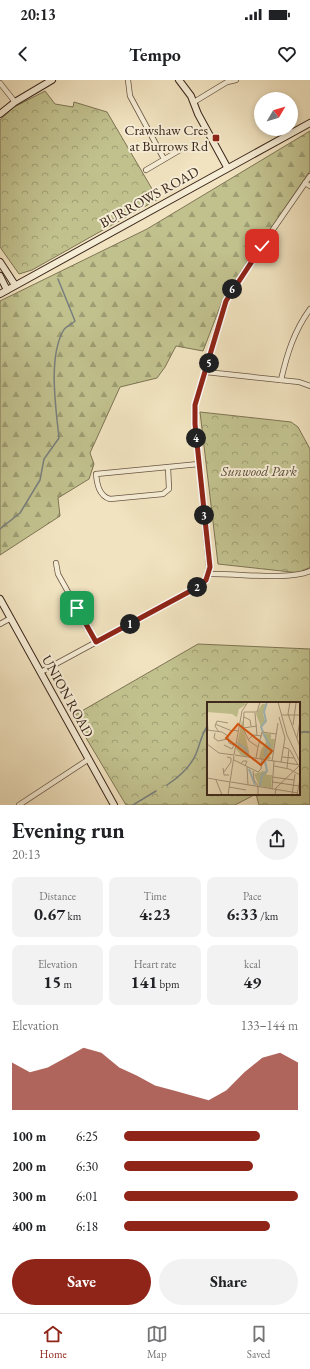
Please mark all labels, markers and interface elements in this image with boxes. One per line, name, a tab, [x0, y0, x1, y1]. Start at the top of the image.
text: 20:13	[20, 5, 56, 24]
icon: back	[12, 43, 34, 65]
text: Tempo	[129, 43, 181, 66]
icon: heart	[276, 43, 298, 65]
north arrow	[254, 92, 298, 136]
map controls	[254, 92, 298, 136]
place label: Crawshaw Cres at Burrows Rd	[124, 121, 209, 155]
marker: Crawshaw Cres at Burrows Rd	[211, 133, 221, 143]
street label: BURROWS ROAD	[96, 162, 202, 232]
pin	[245, 229, 279, 263]
icon: check	[251, 235, 273, 257]
pin: 6	[222, 279, 242, 299]
text: 6	[229, 282, 235, 296]
pin: 5	[199, 353, 219, 373]
text: 5	[206, 356, 212, 370]
pin: 4	[186, 428, 206, 448]
text: 4	[193, 431, 199, 445]
park label: Sunwood Park	[220, 462, 298, 480]
pin: 3	[194, 505, 214, 525]
text: 3	[201, 508, 207, 522]
pin: 2	[187, 577, 207, 597]
text: 2	[194, 580, 200, 594]
pin	[60, 591, 94, 625]
icon: arrive	[66, 597, 88, 619]
pin: 1	[120, 614, 140, 634]
text: 1	[127, 617, 133, 631]
street label: UNION ROAD	[38, 652, 98, 741]
inset map	[207, 702, 300, 795]
text: Evening run	[12, 816, 125, 845]
button: share	[256, 818, 298, 860]
text: 20:13	[12, 846, 40, 863]
text: Distance	[39, 889, 76, 903]
text: Time	[144, 889, 166, 903]
text: Pace	[243, 889, 262, 903]
text: 0.67	[34, 903, 65, 925]
text: 4:23	[139, 903, 171, 925]
text: 6:33	[226, 903, 258, 925]
text: km	[65, 909, 81, 923]
text: /km	[258, 909, 278, 923]
text: Elevation	[38, 957, 77, 971]
text: Heart rate	[134, 957, 176, 971]
text: kcal	[244, 957, 261, 971]
text: 15	[43, 971, 61, 993]
text: 141	[130, 971, 157, 993]
text: 49	[243, 971, 261, 993]
text: m	[61, 977, 72, 991]
text: bpm	[157, 977, 180, 991]
text: Elevation	[12, 1017, 59, 1034]
text: 133–144 m	[241, 1017, 298, 1034]
text: 100 m	[12, 1128, 46, 1145]
text: 6:25	[76, 1128, 98, 1145]
text: 200 m	[12, 1158, 46, 1175]
text: 6:30	[76, 1158, 98, 1175]
text: 300 m	[12, 1188, 46, 1205]
text: 6:01	[76, 1188, 98, 1205]
text: 400 m	[12, 1218, 46, 1235]
text: 6:18	[76, 1218, 98, 1235]
button: Save	[12, 1259, 151, 1305]
button: Share	[159, 1259, 298, 1305]
tab: Home	[40, 1323, 67, 1361]
tab: Map	[146, 1323, 168, 1361]
tab: Saved	[247, 1323, 270, 1361]

